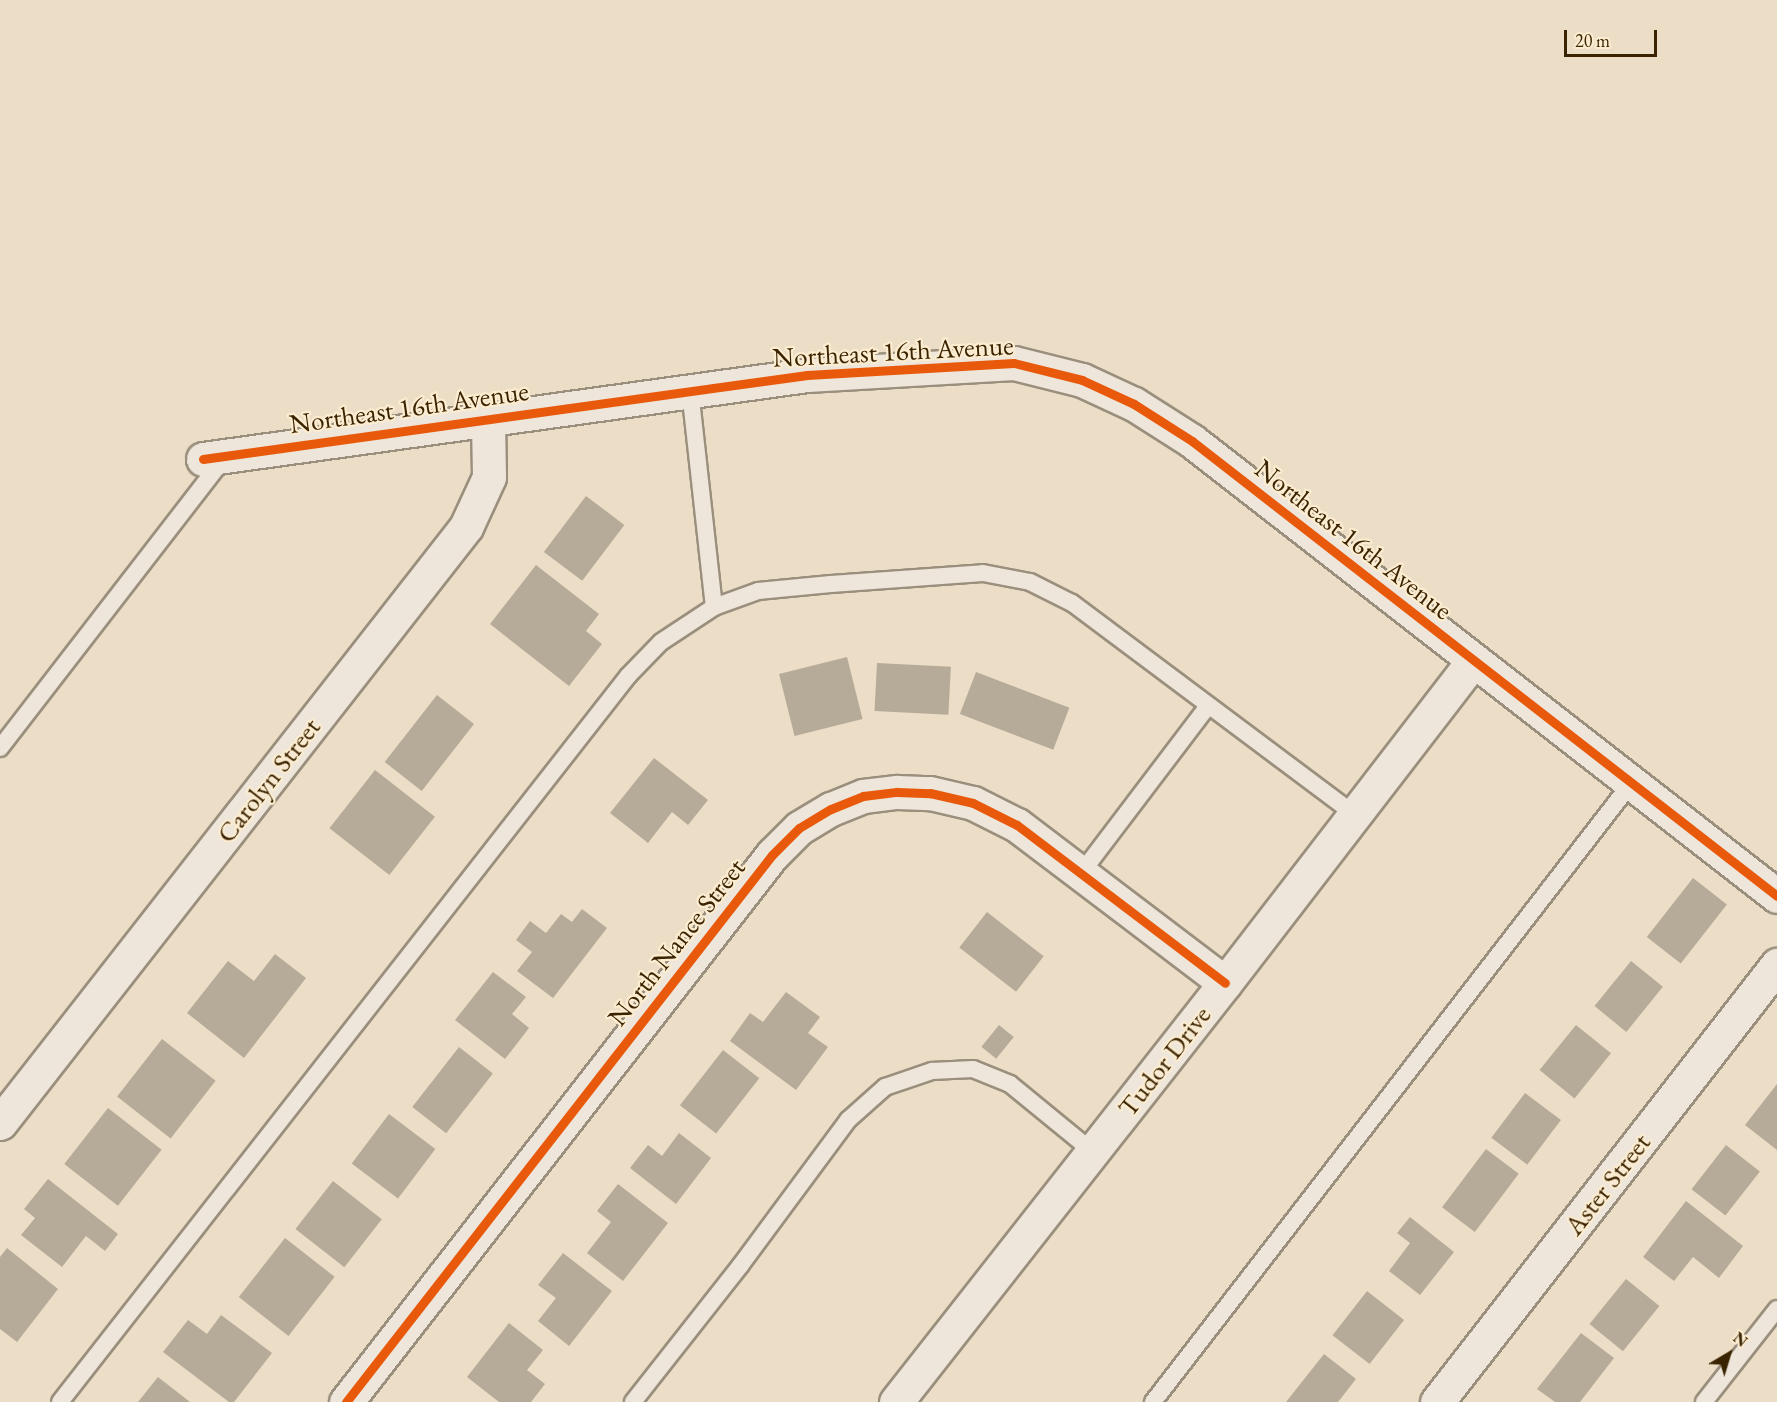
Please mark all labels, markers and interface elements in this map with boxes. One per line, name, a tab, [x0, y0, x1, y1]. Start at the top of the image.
scale bar	[1567, 18, 1660, 56]
text: 20 m	[1575, 29, 1610, 52]
street label: Northeast 16th Avenue	[772, 329, 1014, 373]
street label: Northeast 16th Avenue	[287, 374, 531, 440]
street label: Northeast 16th Avenue	[1249, 452, 1459, 626]
street label: Carolyn Street	[209, 711, 327, 849]
street label: North Nance Street	[601, 852, 751, 1032]
street label: Tudor Drive	[1111, 999, 1217, 1123]
street label: Aster Street	[1557, 1127, 1657, 1241]
north arrow	[1699, 1324, 1759, 1384]
text: N	[1729, 1327, 1752, 1352]

